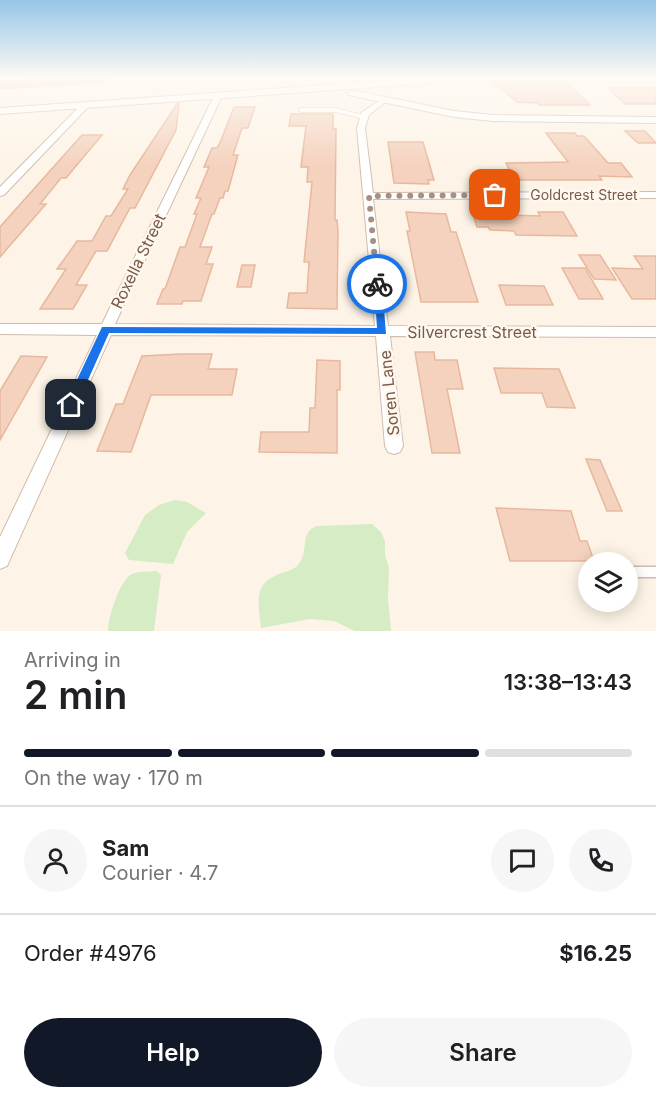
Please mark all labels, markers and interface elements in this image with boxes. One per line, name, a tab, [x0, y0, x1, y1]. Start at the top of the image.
pin	[469, 169, 520, 220]
icon: bag	[478, 178, 511, 211]
street label: Goldcrest Street	[530, 186, 638, 203]
street label: Roxella Street	[106, 210, 170, 312]
courier	[347, 254, 407, 314]
icon: bike	[361, 268, 394, 301]
street label: Silvercrest Street	[407, 322, 537, 342]
street label: Soren Lane	[375, 349, 403, 437]
pin	[45, 379, 96, 430]
icon: home	[54, 388, 87, 421]
map controls	[578, 552, 638, 612]
button: layers	[578, 552, 638, 612]
text: Arriving in	[24, 648, 121, 672]
text: 13:38–13:43	[504, 669, 632, 695]
text: 2 min	[24, 671, 127, 718]
text: On the way · 170 m	[24, 766, 203, 790]
button: person	[24, 829, 87, 892]
button: chat	[491, 829, 554, 892]
button: phone	[569, 829, 632, 892]
text: Sam	[102, 835, 149, 861]
text: Courier · 4.7	[102, 861, 218, 885]
text: Order #4976	[24, 940, 157, 966]
text: $16.25	[559, 940, 632, 966]
button: Help	[24, 1018, 322, 1087]
button: Share	[334, 1018, 632, 1087]

